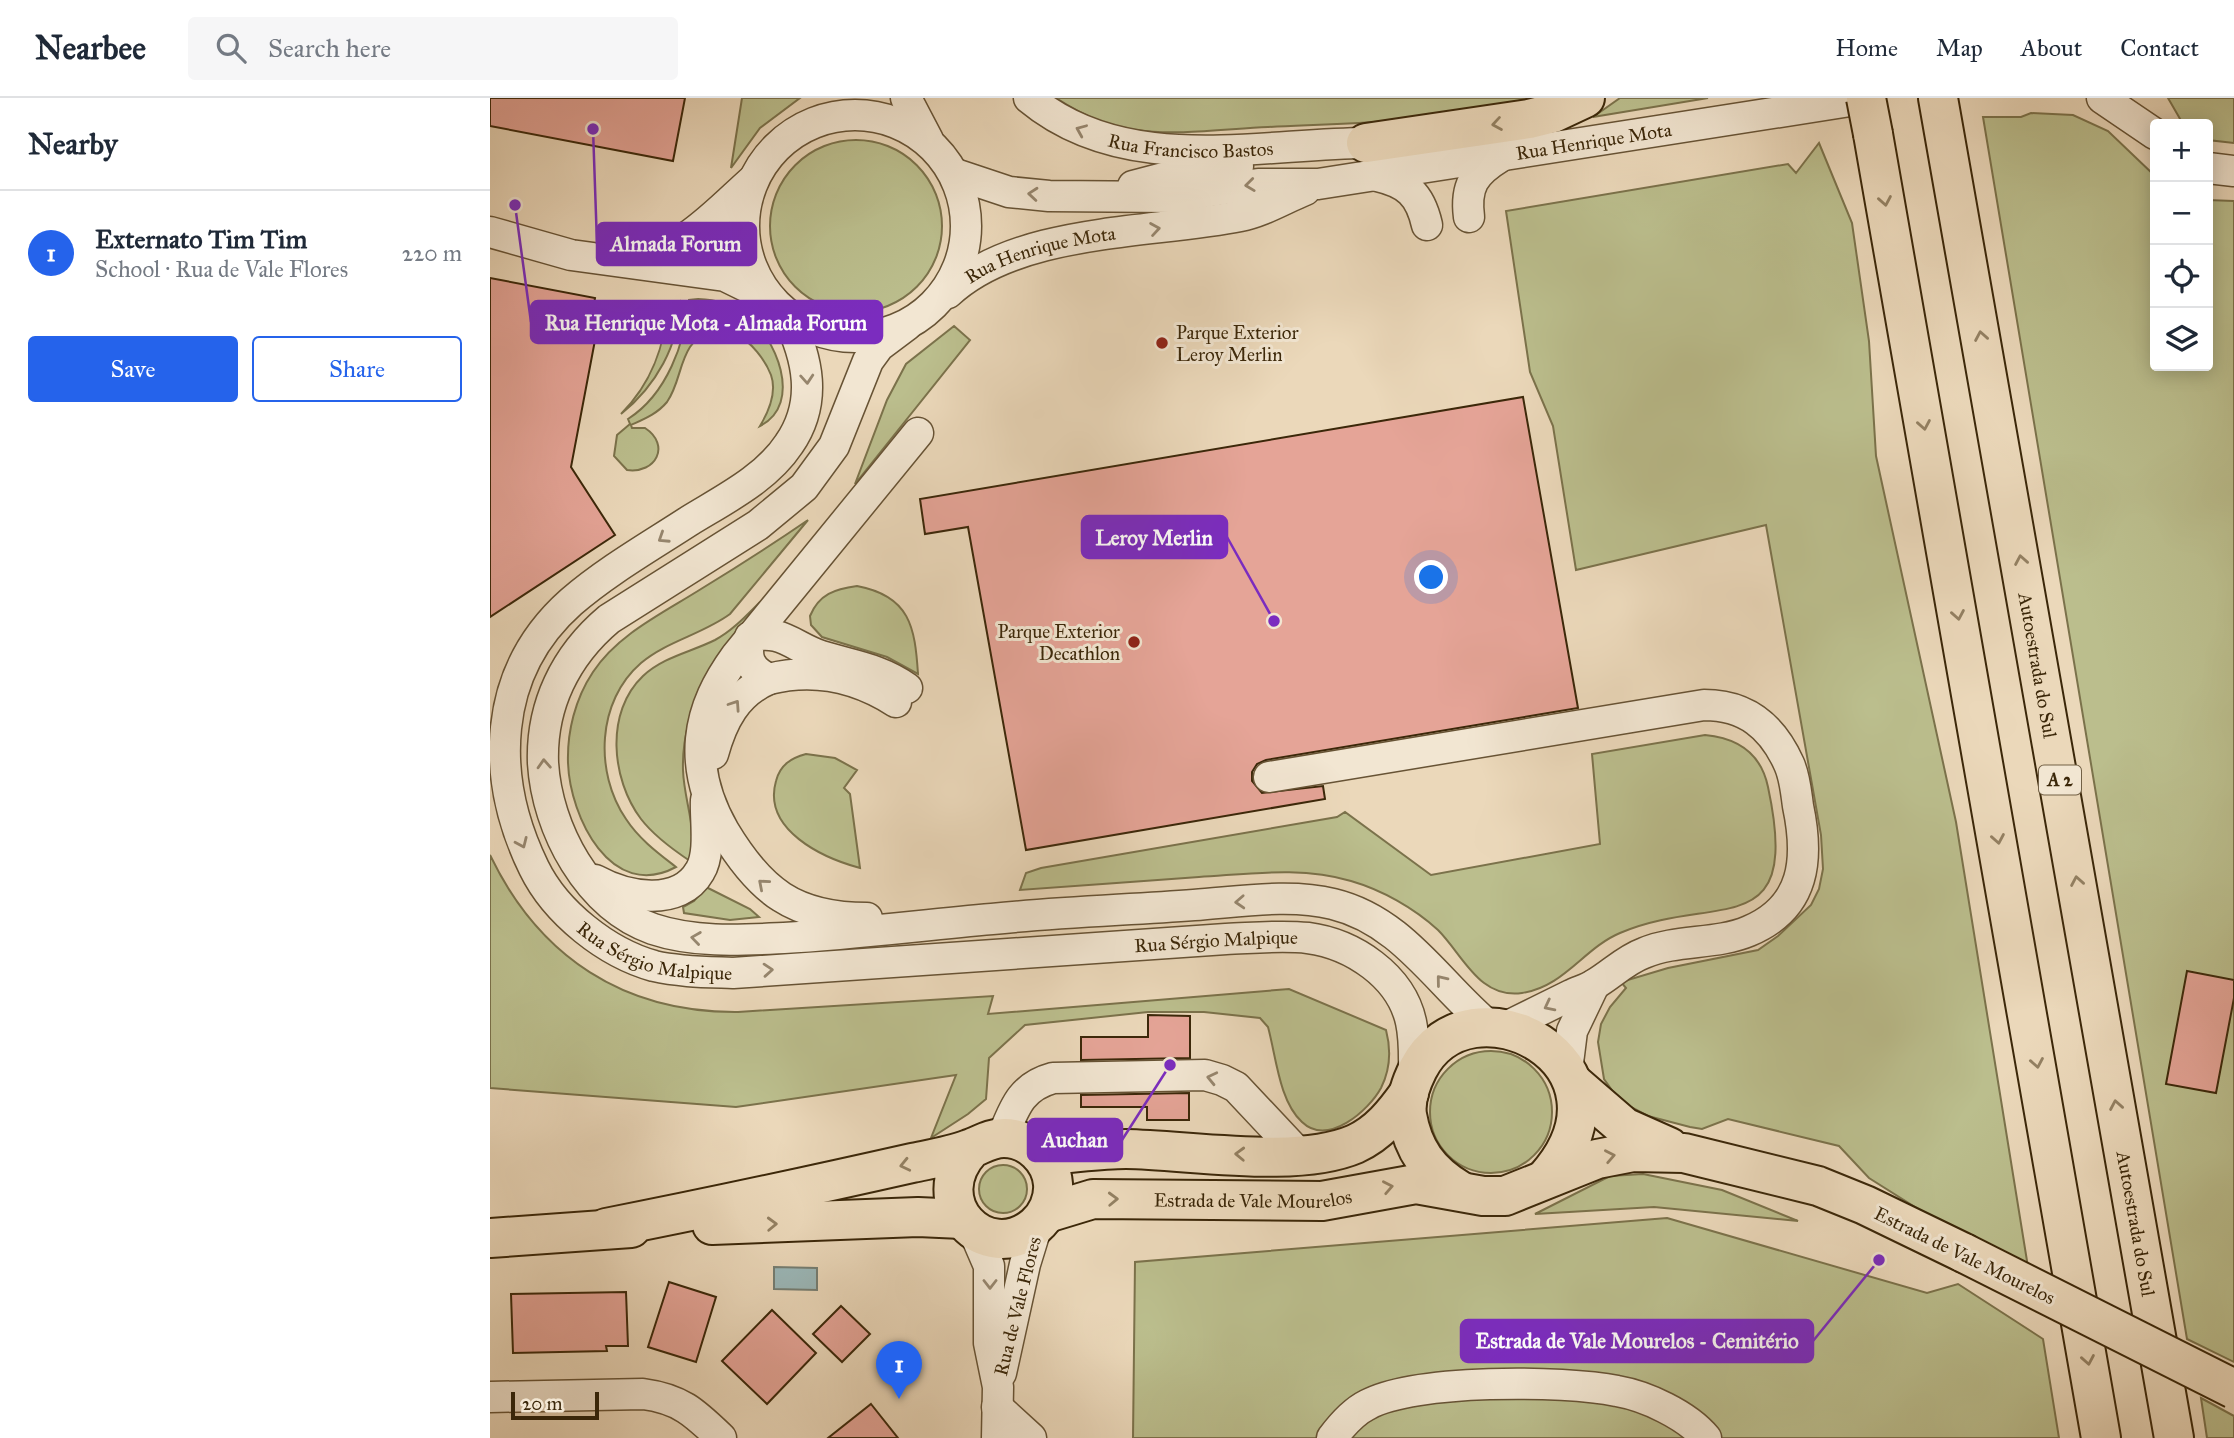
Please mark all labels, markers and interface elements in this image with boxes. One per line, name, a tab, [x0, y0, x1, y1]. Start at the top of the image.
search box	[188, 17, 678, 80]
text: Nearbee	[35, 28, 146, 68]
icon: search	[212, 29, 250, 67]
text: Search here	[268, 32, 391, 64]
text: Home	[1835, 33, 1898, 63]
text: Map	[1936, 33, 1983, 63]
text: About	[2021, 33, 2082, 63]
text: Contact	[2120, 33, 2199, 63]
one-way arrow	[1491, 116, 1503, 131]
street label: Rua Henrique Mota	[1514, 118, 1674, 165]
map controls	[2150, 119, 2213, 371]
button: +	[2150, 119, 2213, 182]
one-way arrow	[1076, 124, 1088, 138]
text: Nearby	[28, 126, 118, 162]
street label: Rua Francisco Bastos	[1105, 129, 1274, 163]
one-way arrow	[1244, 178, 1256, 193]
button: −	[2150, 182, 2213, 245]
one-way arrow	[1027, 187, 1038, 202]
one-way arrow	[1877, 195, 1892, 207]
street label: Rua Henrique Mota	[960, 222, 1118, 289]
one-way arrow	[1149, 222, 1161, 237]
text: Externato Tim Tim	[95, 223, 307, 255]
callout: Almada Forum	[597, 223, 756, 265]
text: Almada Forum	[608, 231, 742, 257]
text: 1	[46, 239, 56, 267]
text: 220 m	[402, 239, 462, 267]
button: locate	[2150, 245, 2213, 308]
text: School · Rua de Vale Flores	[95, 255, 348, 283]
callout: Rua Henrique Mota - Almada Forum	[531, 301, 882, 343]
button: layers	[2150, 308, 2213, 371]
text: Rua Henrique Mota - Almada Forum	[545, 310, 868, 336]
place label: Parque Exterior Leroy Merlin	[1176, 321, 1299, 366]
one-way arrow	[1974, 330, 1989, 342]
marker: Parque Exterior Leroy Merlin	[1154, 335, 1170, 351]
button: Save	[28, 336, 238, 402]
button: Share	[252, 336, 462, 402]
one-way arrow	[799, 374, 814, 385]
one-way arrow	[1916, 419, 1931, 431]
callout: Leroy Merlin	[1082, 516, 1227, 558]
text: Leroy Merlin	[1095, 525, 1213, 551]
one-way arrow	[658, 530, 671, 542]
one-way arrow	[2015, 554, 2030, 566]
your location	[1414, 560, 1448, 594]
street label: Autoestrada do Sul	[2013, 590, 2062, 741]
one-way arrow	[1950, 609, 1965, 621]
place label: Parque Exterior Decathlon	[997, 620, 1121, 665]
marker: Parque Exterior Decathlon	[1126, 634, 1142, 650]
one-way arrow	[727, 700, 739, 713]
one-way arrow	[537, 759, 552, 770]
road number: A 2	[2039, 766, 2081, 794]
one-way arrow	[1990, 833, 2005, 845]
one-way arrow	[514, 835, 528, 848]
one-way arrow	[2070, 875, 2085, 887]
one-way arrow	[759, 880, 772, 892]
one-way arrow	[1235, 895, 1246, 910]
street label: Rua Sérgio Malpique	[572, 917, 733, 985]
street label: Rua Sérgio Malpique	[1134, 926, 1299, 957]
one-way arrow	[690, 930, 702, 945]
one-way arrow	[762, 963, 773, 978]
one-way arrow	[1437, 975, 1449, 988]
one-way arrow	[1544, 998, 1556, 1012]
one-way arrow	[2028, 1057, 2043, 1069]
one-way arrow	[1207, 1072, 1219, 1086]
one-way arrow	[2109, 1099, 2124, 1111]
callout: Auchan	[1028, 1119, 1122, 1161]
text: Auchan	[1040, 1127, 1109, 1153]
one-way arrow	[1235, 1146, 1246, 1161]
street label: Autoestrada do Sul	[2111, 1148, 2160, 1299]
one-way arrow	[1604, 1149, 1616, 1164]
one-way arrow	[899, 1157, 911, 1171]
one-way arrow	[1382, 1181, 1394, 1196]
street label: Estrada de Vale Mourelos	[1154, 1185, 1354, 1213]
one-way arrow	[1108, 1191, 1119, 1206]
street label: Estrada de Vale Mourelos	[1871, 1202, 2059, 1309]
one-way arrow	[767, 1216, 778, 1231]
street label: Rua de Vale Flores	[989, 1234, 1046, 1378]
one-way arrow	[982, 1280, 998, 1290]
callout: Estrada de Vale Mourelos - Cemitério	[1461, 1320, 1813, 1362]
text: Estrada de Vale Mourelos - Cemitério	[1475, 1328, 1799, 1354]
pin: 1	[876, 1341, 922, 1399]
one-way arrow	[2080, 1354, 2095, 1365]
scale bar	[511, 1389, 598, 1421]
text: 20 m	[522, 1392, 563, 1415]

